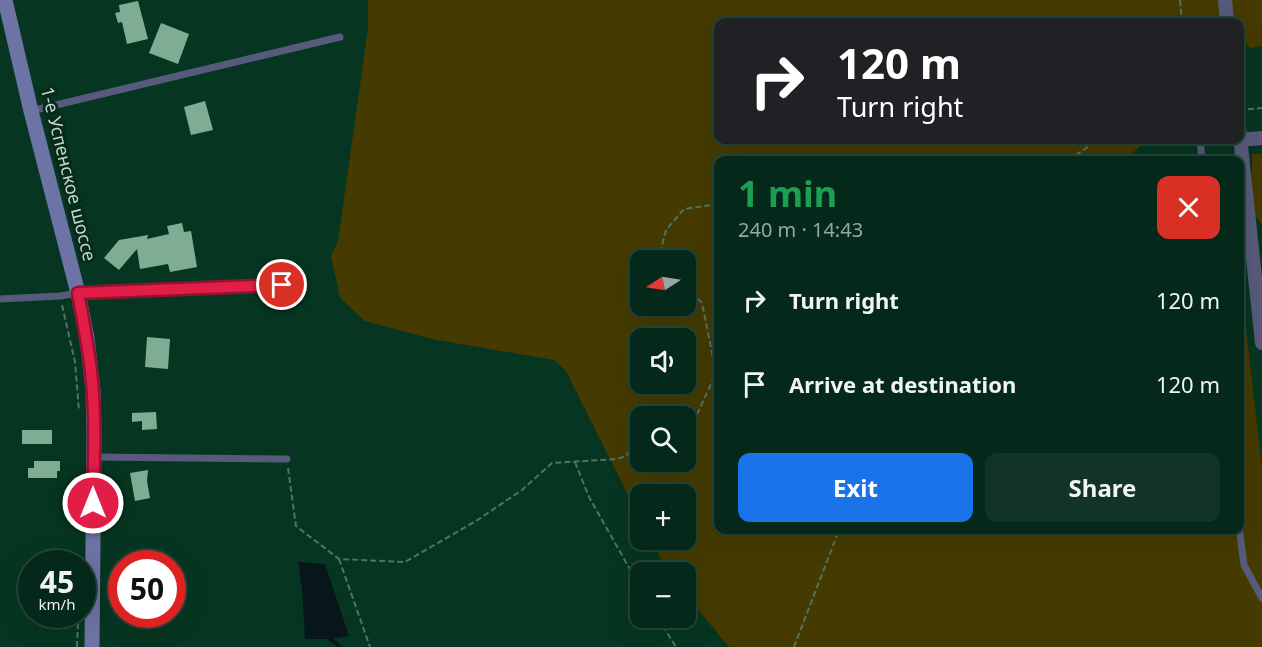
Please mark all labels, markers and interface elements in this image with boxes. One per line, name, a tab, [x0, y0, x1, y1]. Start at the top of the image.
text: 120 m	[837, 34, 961, 91]
icon: right	[738, 42, 816, 120]
street label: 1-е Успенское шоссе	[36, 84, 102, 264]
text: Turn right	[837, 88, 963, 125]
text: 1 min	[738, 169, 837, 218]
button: close	[1157, 176, 1220, 239]
text: 240 m · 14:43	[738, 216, 863, 243]
north arrow	[630, 250, 696, 316]
map controls	[630, 250, 696, 628]
pin	[256, 259, 307, 310]
icon: arrive	[265, 268, 298, 301]
icon: right	[738, 284, 771, 317]
text: Turn right	[789, 285, 899, 315]
text: 120 m	[1156, 285, 1220, 315]
button: sound	[630, 328, 696, 394]
icon: arrive	[738, 368, 771, 401]
text: Arrive at destination	[789, 369, 1016, 399]
text: 120 m	[1156, 369, 1220, 399]
button: search	[630, 406, 696, 472]
button: Exit	[738, 453, 973, 522]
button: Share	[985, 453, 1220, 522]
position arrow	[61, 471, 125, 535]
button: +	[630, 484, 696, 550]
speed limit sign: 50	[108, 550, 186, 628]
text: 45	[40, 561, 74, 602]
button: −	[630, 562, 696, 628]
text: km/h	[39, 594, 75, 614]

